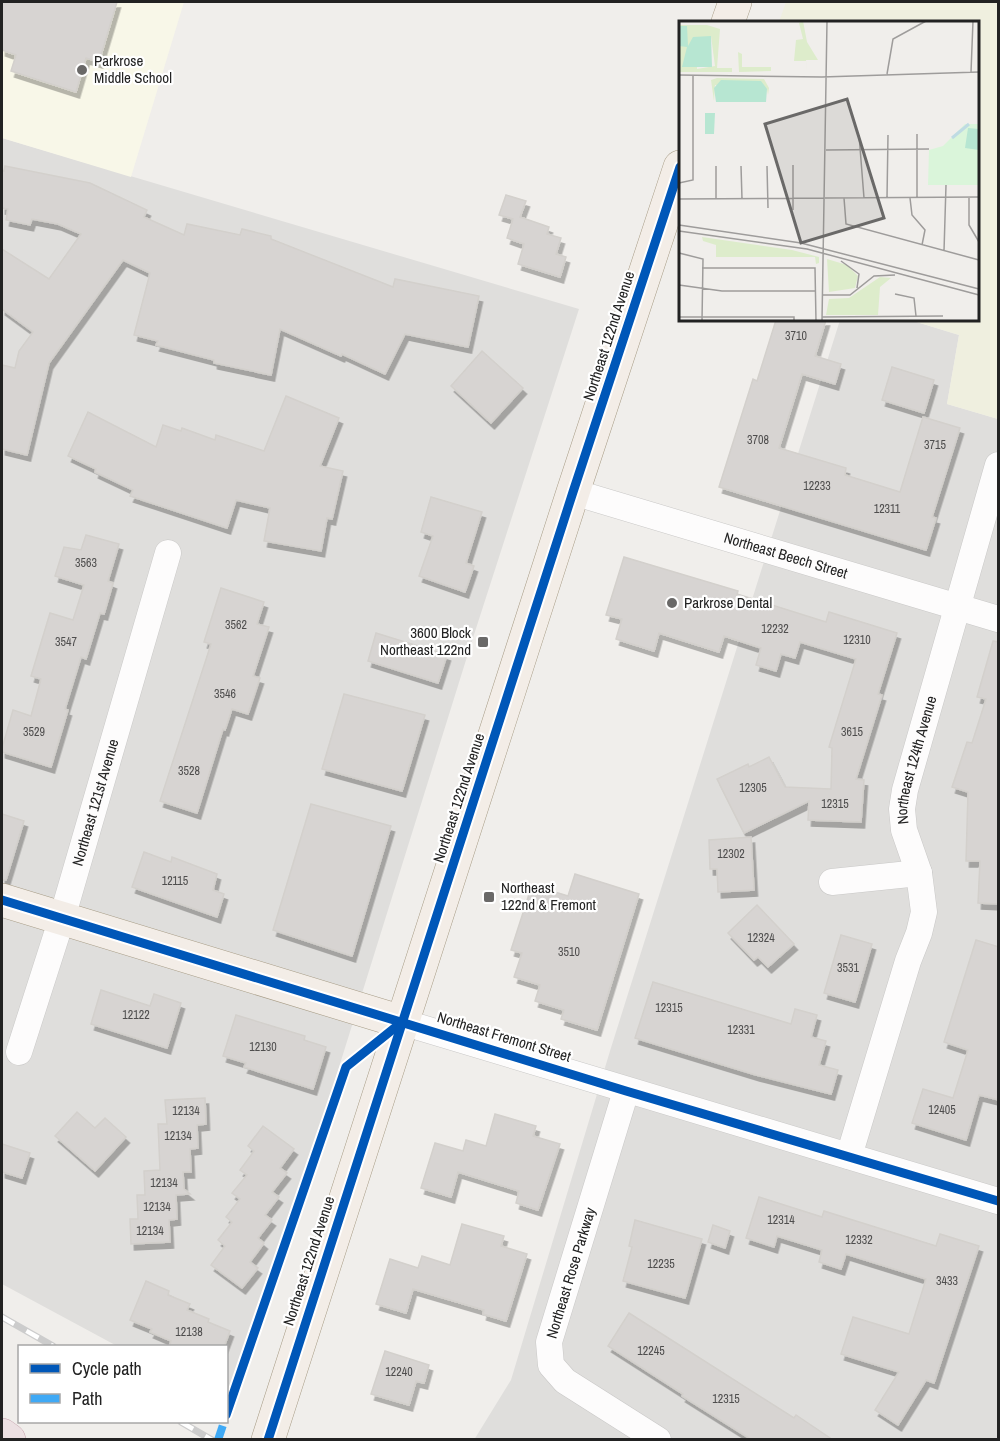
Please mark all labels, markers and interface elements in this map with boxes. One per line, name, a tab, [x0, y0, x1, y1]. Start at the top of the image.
inset map	[679, 21, 979, 321]
place label: Parkrose Middle School	[94, 50, 172, 88]
marker: Parkrose Middle School	[75, 63, 89, 77]
street label: Northeast 122nd Avenue	[578, 268, 639, 403]
house number: 3710	[785, 328, 807, 344]
house number: 3708	[747, 432, 769, 448]
house number: 3715	[924, 437, 946, 453]
house number: 12233	[803, 478, 831, 494]
house number: 12311	[874, 501, 901, 517]
street label: Northeast Beech Street	[722, 527, 851, 584]
house number: 3563	[75, 555, 97, 571]
place label: Parkrose Dental	[684, 592, 772, 613]
marker: Parkrose Dental	[665, 596, 679, 610]
house number: 3562	[225, 617, 247, 633]
house number: 12232	[761, 621, 789, 637]
place label: 3600 Block Northeast 122nd	[380, 622, 472, 660]
house number: 12310	[843, 632, 871, 648]
house number: 3547	[55, 634, 77, 650]
marker: 3600 Block Northeast 122nd	[476, 635, 490, 649]
house number: 3546	[214, 686, 236, 702]
street label: Northeast 124th Avenue	[891, 693, 941, 825]
house number: 3529	[23, 724, 45, 740]
house number: 3615	[841, 724, 863, 740]
street label: Northeast 122nd Avenue	[428, 730, 489, 865]
street label: Northeast 121st Avenue	[67, 736, 123, 868]
house number: 3528	[178, 763, 200, 779]
house number: 12305	[739, 780, 767, 796]
house number: 12315	[821, 796, 849, 812]
house number: 12302	[717, 846, 745, 862]
house number: 12115	[162, 873, 189, 889]
place label: Northeast 122nd & Fremont	[501, 877, 597, 915]
marker: Northeast 122nd & Fremont	[482, 890, 496, 904]
house number: 12324	[747, 930, 775, 946]
house number: 3510	[558, 944, 580, 960]
house number: 3531	[837, 960, 859, 976]
house number: 12315	[655, 1000, 683, 1016]
street label: Northeast Fremont Street	[435, 1006, 574, 1067]
house number: 12122	[122, 1007, 150, 1023]
house number: 12331	[727, 1022, 755, 1038]
house number: 12130	[249, 1039, 277, 1055]
house number: 12405	[928, 1102, 956, 1118]
house number: 12134	[172, 1103, 200, 1119]
house number: 12134	[164, 1128, 192, 1144]
house number: 12134	[150, 1175, 178, 1191]
street label: Northeast 122nd Avenue	[278, 1193, 339, 1328]
house number: 12134	[143, 1199, 171, 1215]
street label: Northeast Rose Parkway	[541, 1204, 601, 1341]
house number: 12314	[767, 1212, 795, 1228]
house number: 12134	[136, 1223, 164, 1239]
house number: 12332	[845, 1232, 873, 1248]
house number: 12235	[647, 1256, 675, 1272]
house number: 3433	[936, 1273, 958, 1289]
house number: 12138	[175, 1324, 203, 1340]
house number: 12245	[637, 1343, 665, 1359]
legend	[18, 1345, 228, 1423]
text: Cycle path	[72, 1356, 142, 1381]
house number: 12240	[385, 1364, 413, 1380]
text: Path	[72, 1386, 102, 1411]
house number: 12315	[712, 1391, 740, 1407]

